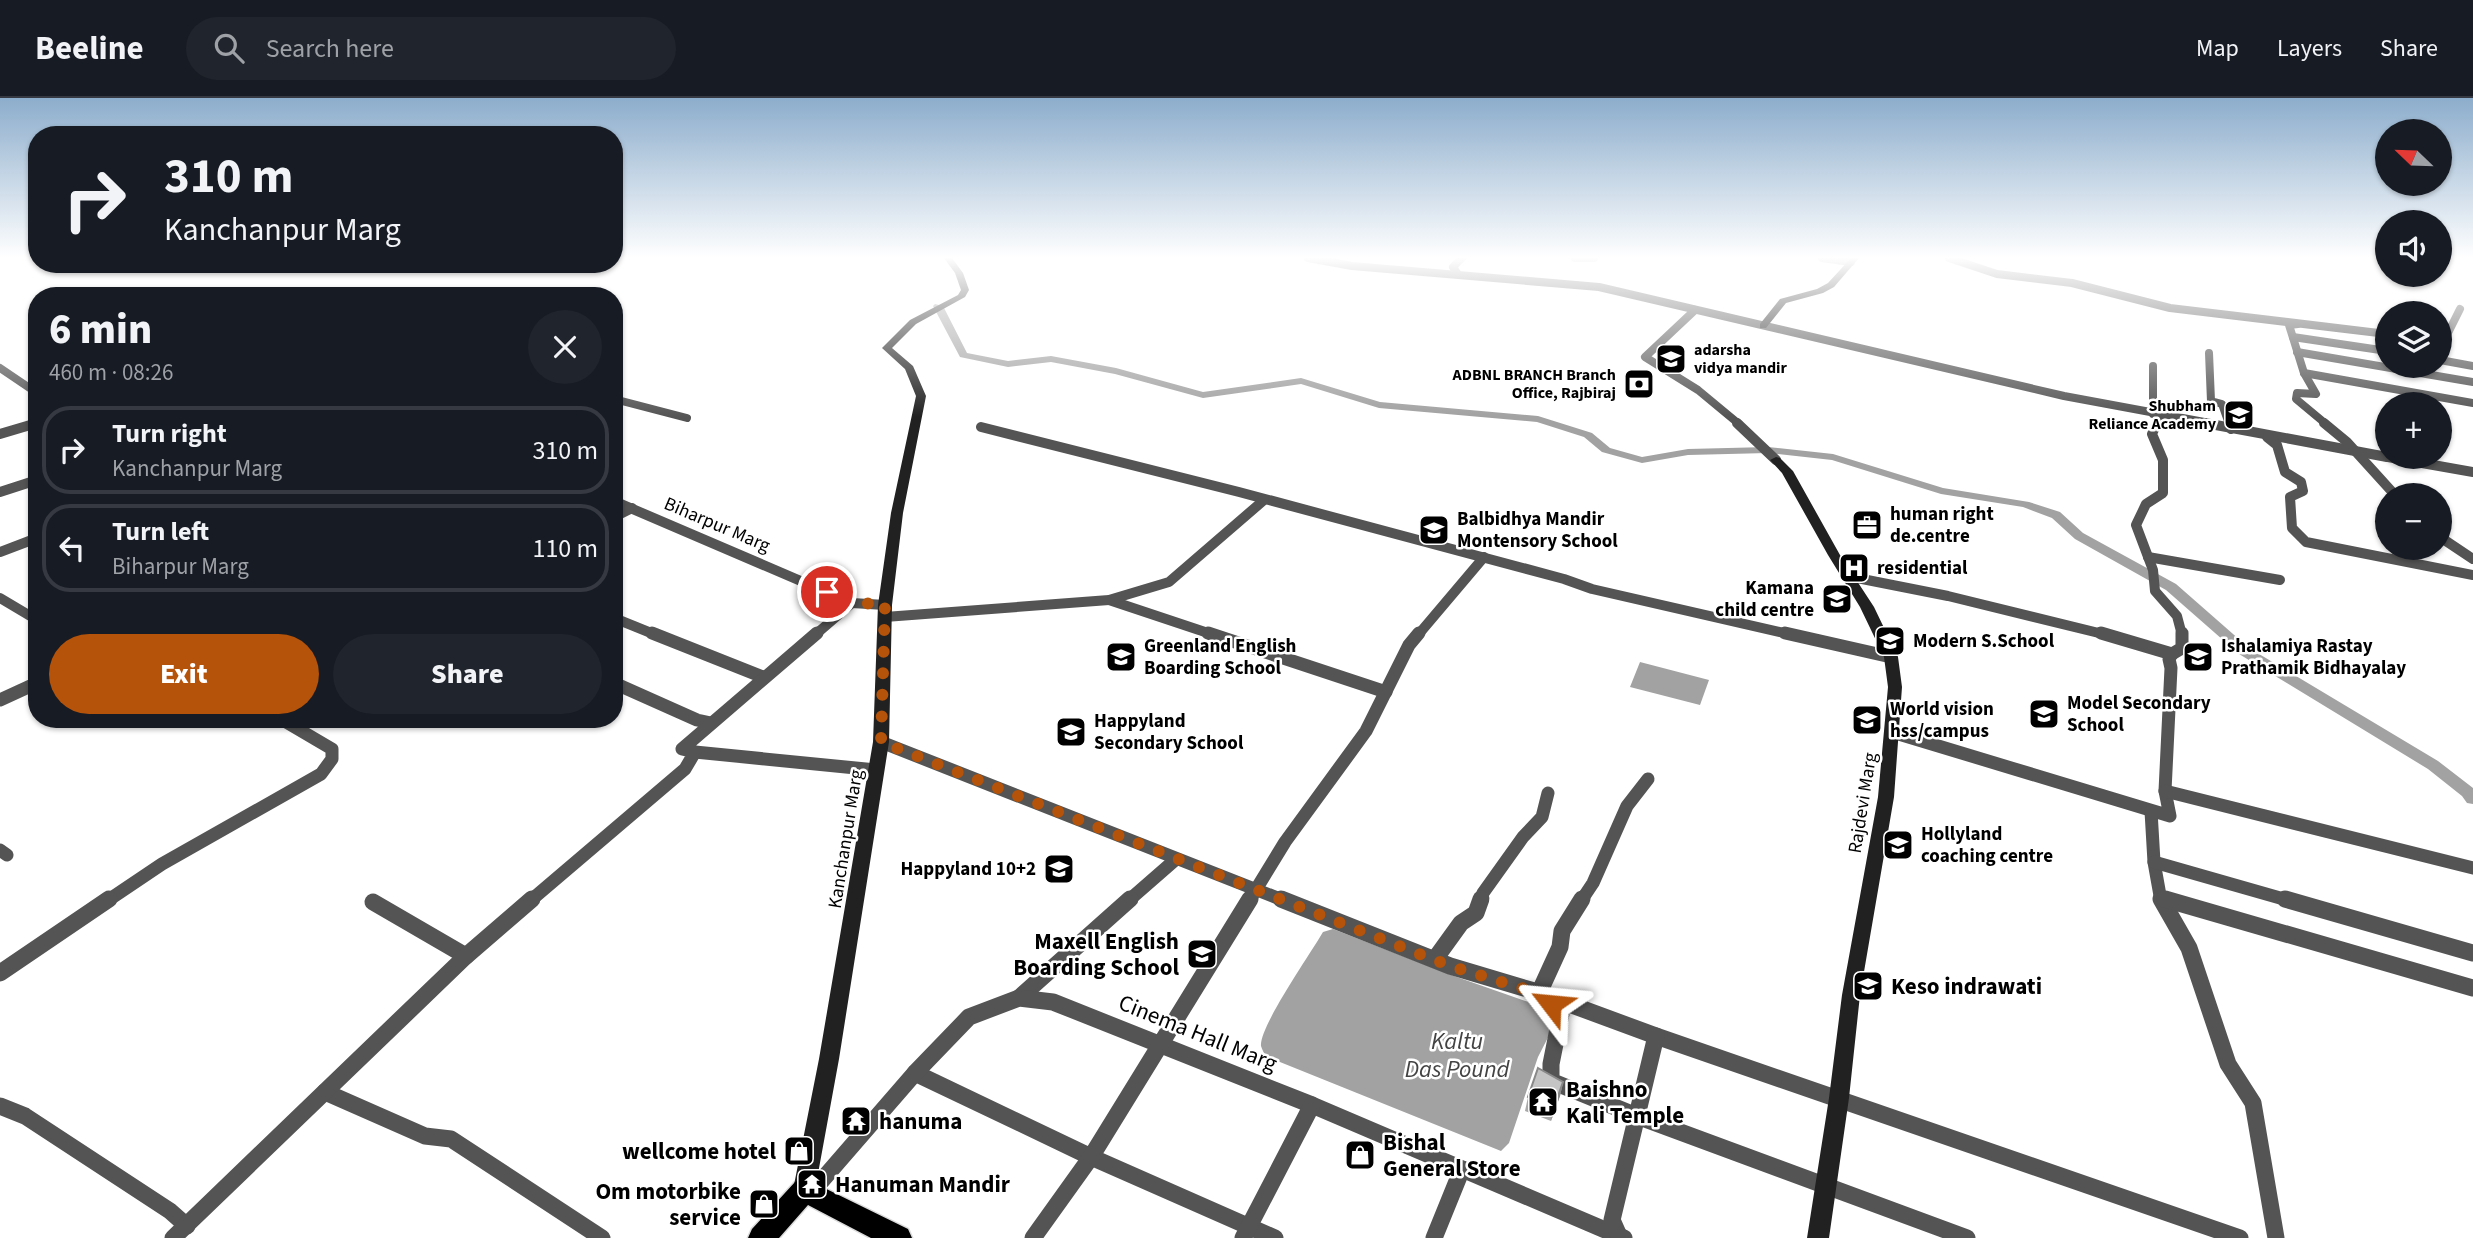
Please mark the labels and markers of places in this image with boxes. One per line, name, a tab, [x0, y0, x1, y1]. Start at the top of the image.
place label: adarsha vidya mandir	[1694, 339, 1787, 379]
school or university icon: adarsha vidya mandir	[1654, 342, 1688, 376]
place label: ADBNL BRANCH Branch Office, Rajbiraj	[1452, 364, 1616, 404]
bank icon: ADBNL BRANCH Branch Office, Rajbiraj	[1622, 367, 1656, 401]
place label: Shubham Reliance Academy	[2089, 395, 2217, 435]
school or university icon: Shubham Reliance Academy	[2222, 398, 2256, 432]
place label: human right de.centre	[1890, 501, 1994, 550]
place label: Balbidhya Mandir Montensory School	[1457, 506, 1618, 555]
office icon: human right de.centre	[1850, 508, 1884, 542]
school or university icon: Balbidhya Mandir Montensory School	[1417, 513, 1451, 547]
hospital icon: residential	[1837, 551, 1871, 585]
place label: residential	[1877, 555, 1968, 582]
pin	[797, 562, 857, 622]
place label: Kamana child centre	[1715, 575, 1814, 624]
school or university icon: Kamana child centre	[1820, 582, 1854, 616]
school or university icon: Modern S.School	[1873, 624, 1907, 658]
place label: Modern S.School	[1913, 628, 2055, 655]
place label: Greenland English Boarding School	[1144, 633, 1296, 682]
place label: Ishalamiya Rastay Prathamik Bidhayalay	[2221, 633, 2406, 682]
school or university icon: Greenland English Boarding School	[1104, 640, 1138, 674]
school or university icon: Ishalamiya Rastay Prathamik Bidhayalay	[2181, 640, 2215, 674]
place label: Model Secondary School	[2067, 690, 2211, 739]
place label: World vision hss/campus	[1890, 696, 1994, 745]
school or university icon: Model Secondary School	[2027, 697, 2061, 731]
school or university icon: World vision hss/campus	[1850, 703, 1884, 737]
place label: Happyland Secondary School	[1094, 708, 1244, 757]
school or university icon: Happyland Secondary School	[1054, 715, 1088, 749]
place label: Hollyland coaching centre	[1921, 821, 2053, 870]
school or university icon: Hollyland coaching centre	[1881, 828, 1915, 862]
school or university icon: Happyland 10+2	[1042, 852, 1076, 886]
place label: Happyland 10+2	[901, 856, 1036, 883]
place label: Maxell English Boarding School	[1013, 925, 1179, 984]
school or university icon: Maxell English Boarding School	[1185, 937, 1219, 971]
school or university icon: Keso indrawati	[1851, 969, 1885, 1003]
place label: Keso indrawati	[1891, 970, 2042, 1003]
place label: Baishno Kali Temple	[1566, 1073, 1684, 1132]
temple icon: Baishno Kali Temple	[1526, 1085, 1560, 1119]
temple icon: hanuma	[839, 1104, 873, 1138]
place label: hanuma	[879, 1105, 962, 1138]
place label: Bishal General Store	[1383, 1126, 1521, 1185]
shop icon: wellcome hotel	[782, 1134, 816, 1168]
place label: wellcome hotel	[622, 1135, 776, 1168]
shop icon: Bishal General Store	[1343, 1138, 1377, 1172]
temple icon: Hanuman Mandir	[795, 1167, 829, 1201]
place label: Hanuman Mandir	[835, 1168, 1011, 1201]
place label: Om motorbike service	[595, 1175, 741, 1234]
shop icon: Om motorbike service	[747, 1187, 781, 1221]

